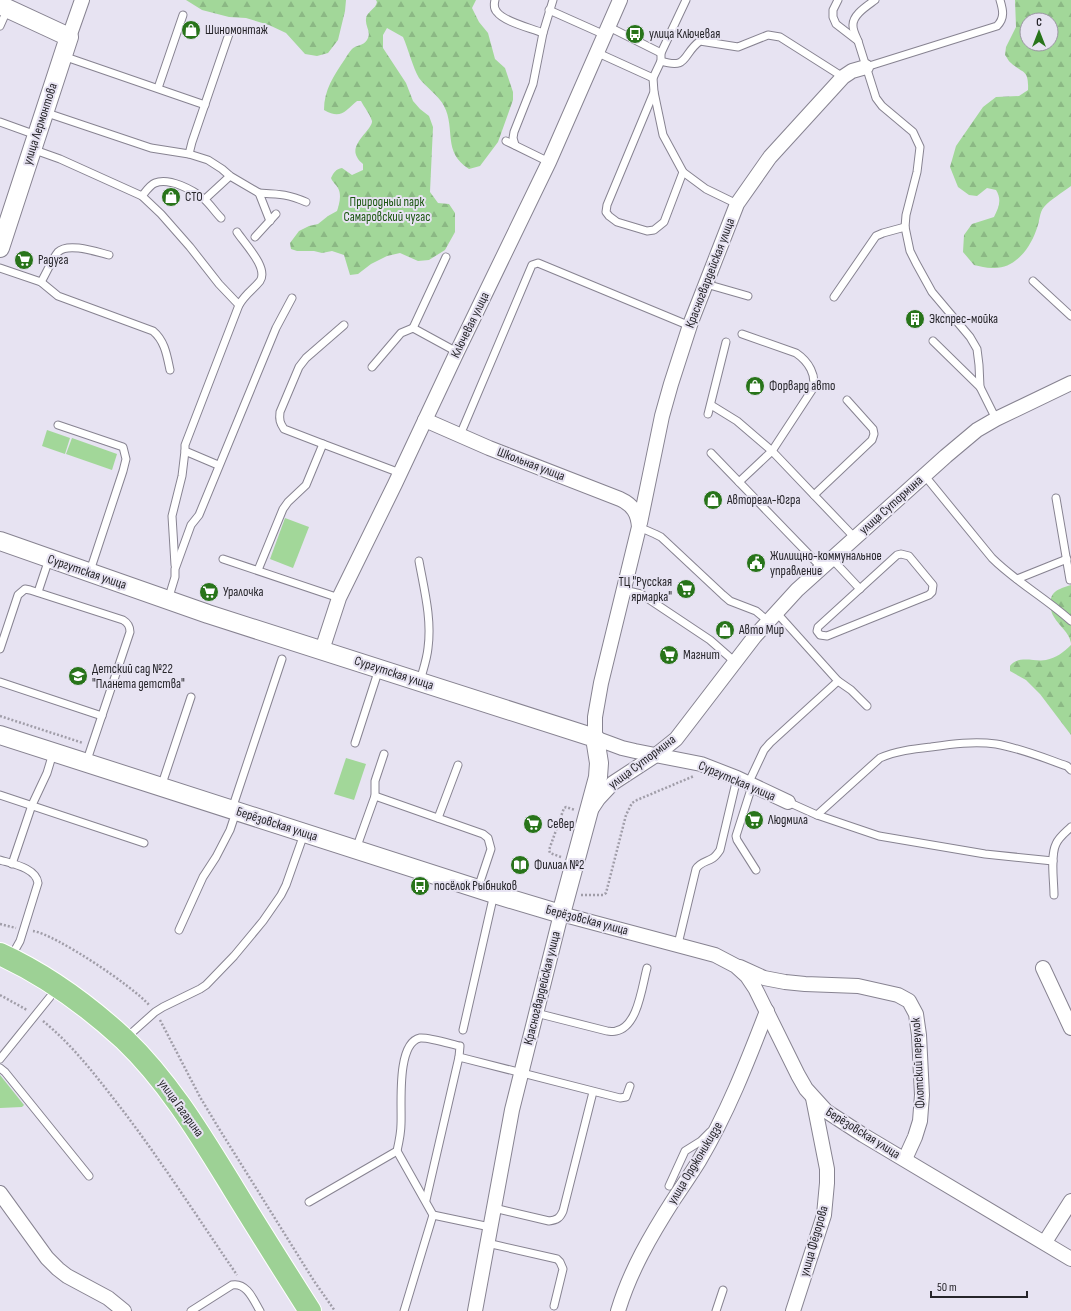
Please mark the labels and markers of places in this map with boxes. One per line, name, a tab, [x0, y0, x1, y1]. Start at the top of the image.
shop icon: Шиномонтаж	[180, 19, 202, 41]
place label: Шиномонтаж	[205, 22, 268, 38]
bus stop icon: улица Ключевая	[624, 23, 646, 45]
place label: улица Ключевая	[649, 26, 720, 42]
shop icon: СТО	[160, 186, 182, 208]
place label: СТО	[185, 189, 203, 205]
supermarket icon: Радуга	[13, 249, 35, 271]
place label: Радуга	[38, 252, 68, 268]
building icon: Экспрес-мойка	[904, 308, 926, 330]
place label: Экспрес-мойка	[929, 311, 998, 327]
shop icon: Форвард авто	[744, 375, 766, 397]
place label: Форвард авто	[769, 378, 835, 394]
shop icon: Автореал-Югра	[702, 489, 724, 511]
place label: Автореал-Югра	[726, 492, 800, 508]
place label: Жилищно-коммунальное управление	[770, 548, 882, 579]
public building icon: Жилищно-коммунальное управление	[745, 552, 767, 574]
place label: ТЦ "Русская ярмарка"	[619, 574, 672, 605]
supermarket icon: ТЦ "Русская ярмарка"	[675, 578, 697, 600]
supermarket icon: Уралочка	[198, 581, 220, 603]
place label: Уралочка	[223, 584, 263, 600]
shop icon: Авто Мир	[714, 619, 736, 641]
place label: Авто Мир	[738, 622, 784, 638]
supermarket icon: Магнит	[658, 644, 680, 666]
place label: Магнит	[683, 647, 720, 663]
place label: Детский сад №22 "Планета детства"	[92, 661, 185, 692]
school or university icon: Детский сад №22 "Планета детства"	[67, 665, 89, 687]
supermarket icon: Людмила	[743, 809, 765, 831]
place label: Людмила	[767, 812, 808, 828]
supermarket icon: Север	[522, 813, 544, 835]
place label: Север	[547, 816, 574, 832]
library icon: Филиал №2	[509, 854, 531, 876]
place label: Филиал №2	[534, 857, 584, 873]
bus stop icon: посёлок Рыбников	[409, 875, 431, 897]
place label: посёлок Рыбников	[434, 878, 517, 894]

